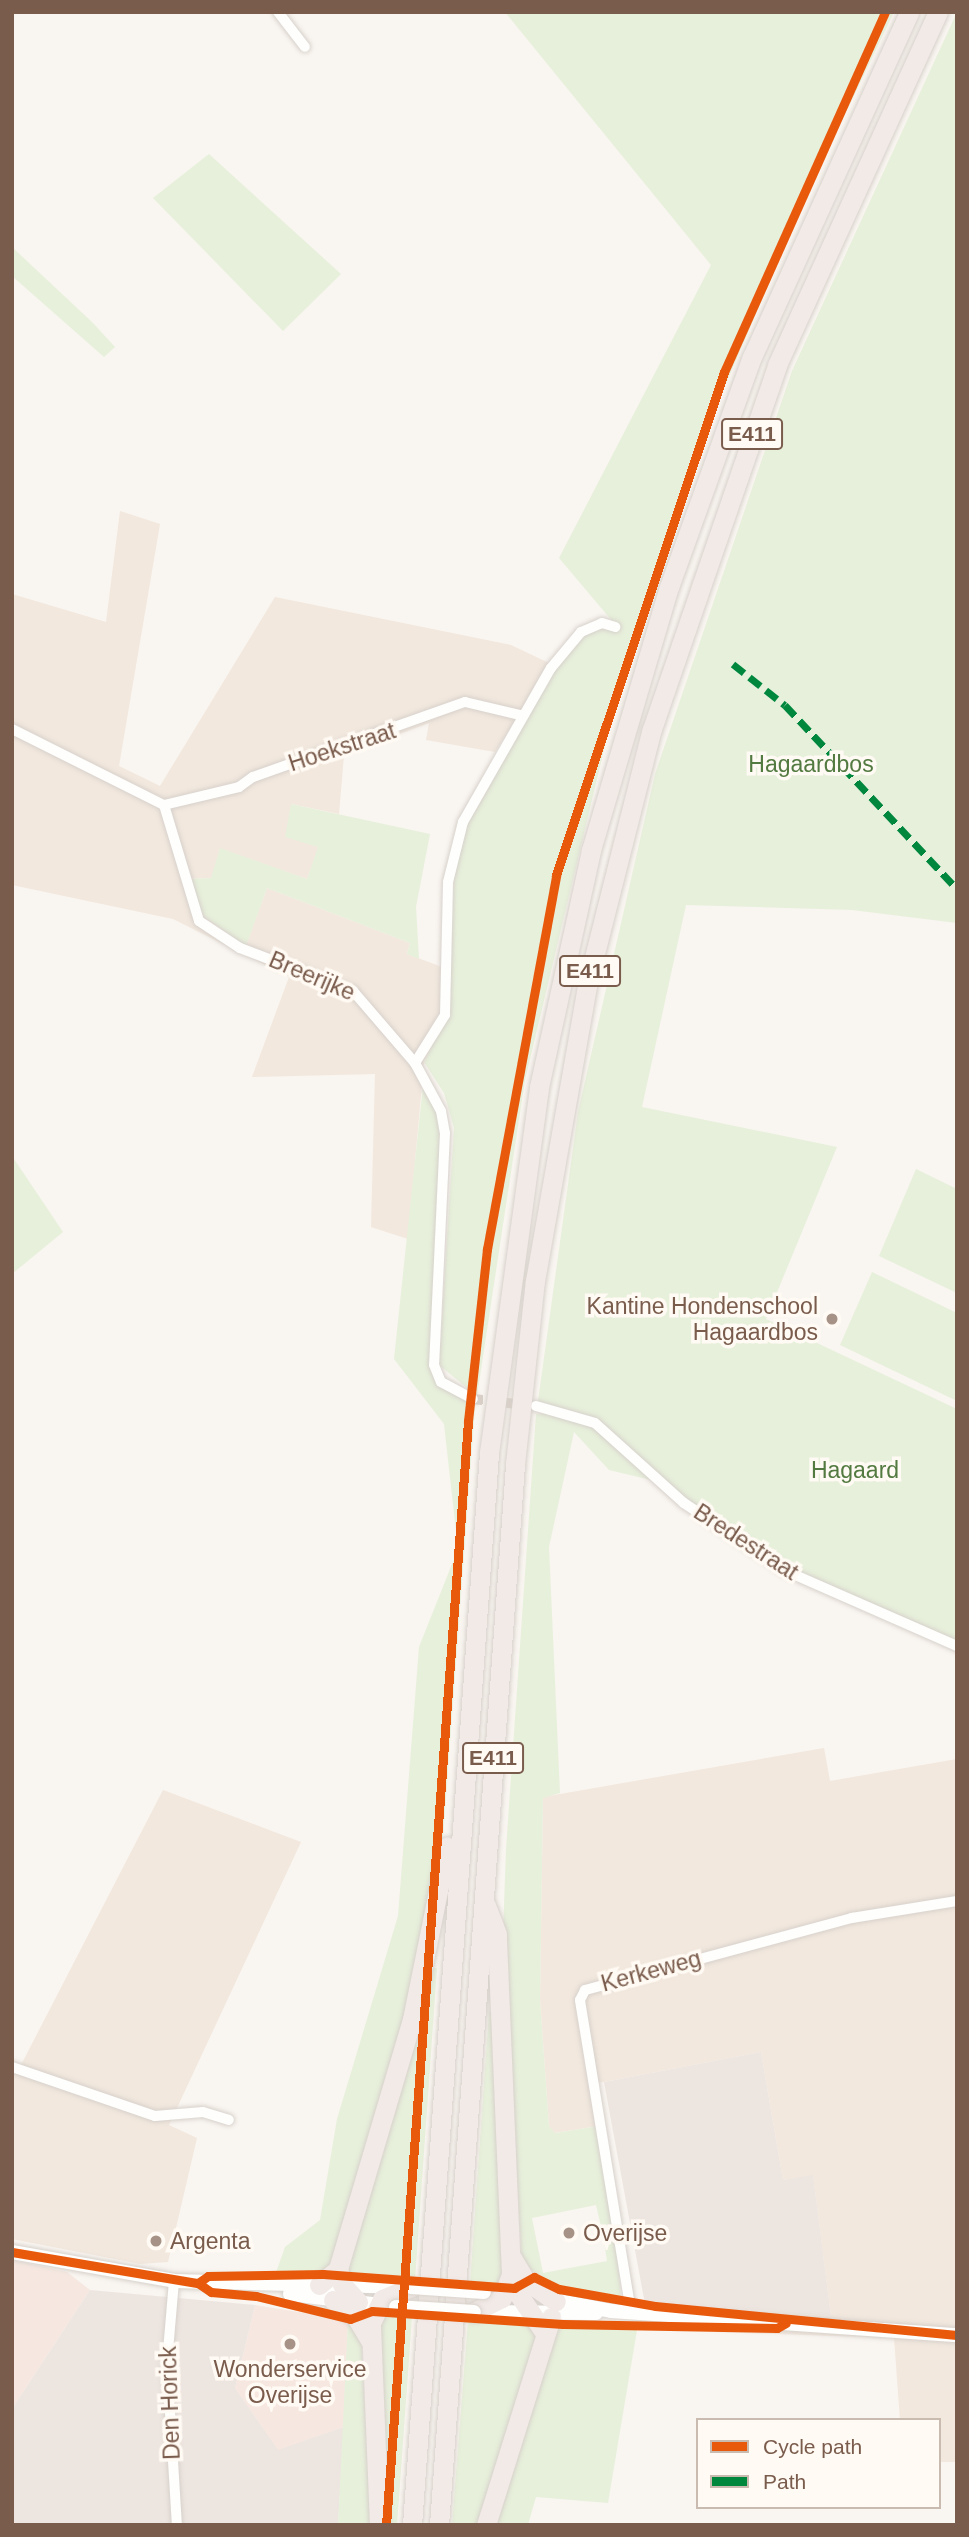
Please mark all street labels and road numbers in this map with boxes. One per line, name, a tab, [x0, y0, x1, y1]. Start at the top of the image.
road number: E411	[720, 416, 784, 452]
street label: Hoekstraat	[285, 717, 399, 777]
street label: Breerijke	[265, 946, 359, 1006]
road number: E411	[558, 954, 622, 988]
street label: Bredestraat	[689, 1498, 803, 1586]
road number: E411	[462, 1740, 524, 1776]
street label: Kerkeweg	[598, 1944, 704, 1998]
street label: Den Horick	[154, 2346, 186, 2460]

